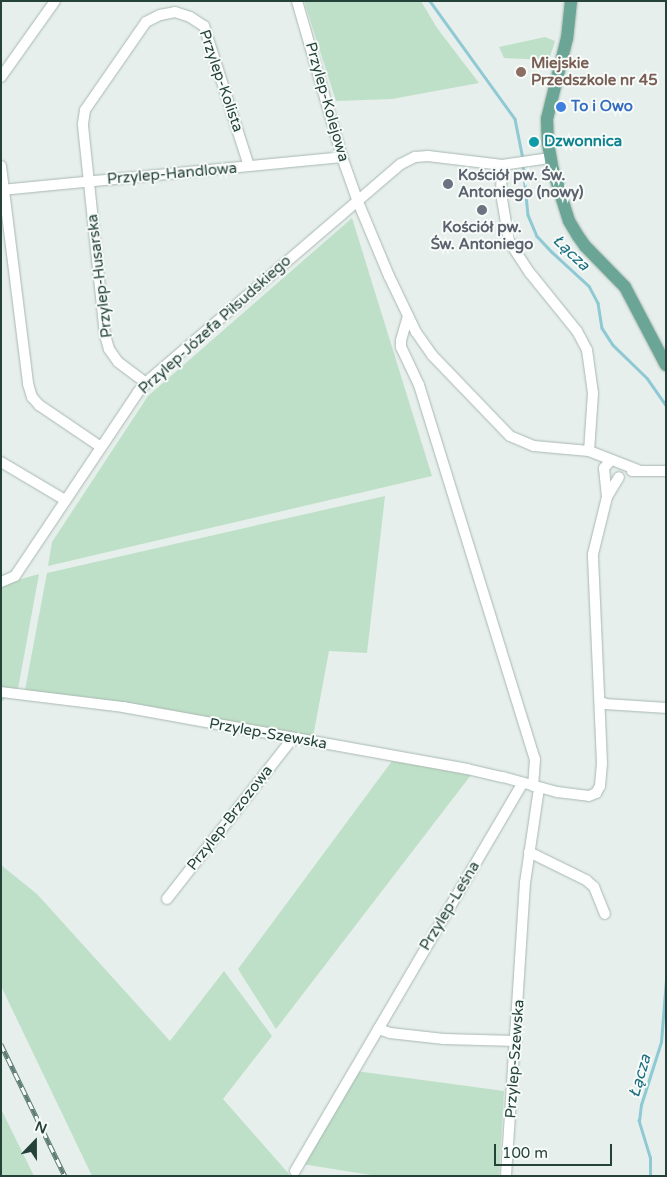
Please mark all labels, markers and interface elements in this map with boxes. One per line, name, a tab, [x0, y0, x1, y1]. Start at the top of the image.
street label: Przylep-Kolista	[195, 27, 247, 135]
street label: Przylep-Kolejowa	[301, 40, 353, 164]
place label: Miejskie Przedszkole nr 45	[531, 54, 658, 89]
marker: Miejskie Przedszkole nr 45	[515, 66, 527, 78]
place label: To i Owo	[571, 98, 633, 116]
marker: To i Owo	[555, 101, 567, 113]
place label: Dzwonnica	[544, 133, 622, 151]
marker: Dzwonnica	[528, 136, 540, 148]
street label: Przylep-Handlowa	[106, 159, 238, 189]
place label: Kościół pw. Św. Antoniego (nowy)	[458, 166, 584, 201]
marker: Kościół pw. Św. Antoniego (nowy)	[442, 178, 454, 190]
marker: Kościół pw. Św. Antoniego	[476, 204, 488, 216]
street label: Przylep-Husarska	[83, 213, 117, 339]
place label: Kościół pw. Św. Antoniego	[431, 218, 533, 253]
water label: Łącza	[549, 231, 593, 275]
street label: Przylep-Józefa Piłsudskiego	[135, 252, 295, 398]
street label: Przylep-Szewska	[208, 715, 328, 753]
street label: Przylep-Brzozowa	[183, 762, 277, 874]
street label: Przylep-Leśna	[416, 858, 484, 954]
street label: Przylep-Szewska	[502, 999, 528, 1119]
water label: Łącza	[625, 1052, 655, 1100]
north arrow	[10, 1117, 60, 1167]
text: N	[32, 1118, 49, 1138]
scale bar	[497, 1134, 614, 1166]
text: 100 m	[502, 1144, 548, 1162]

